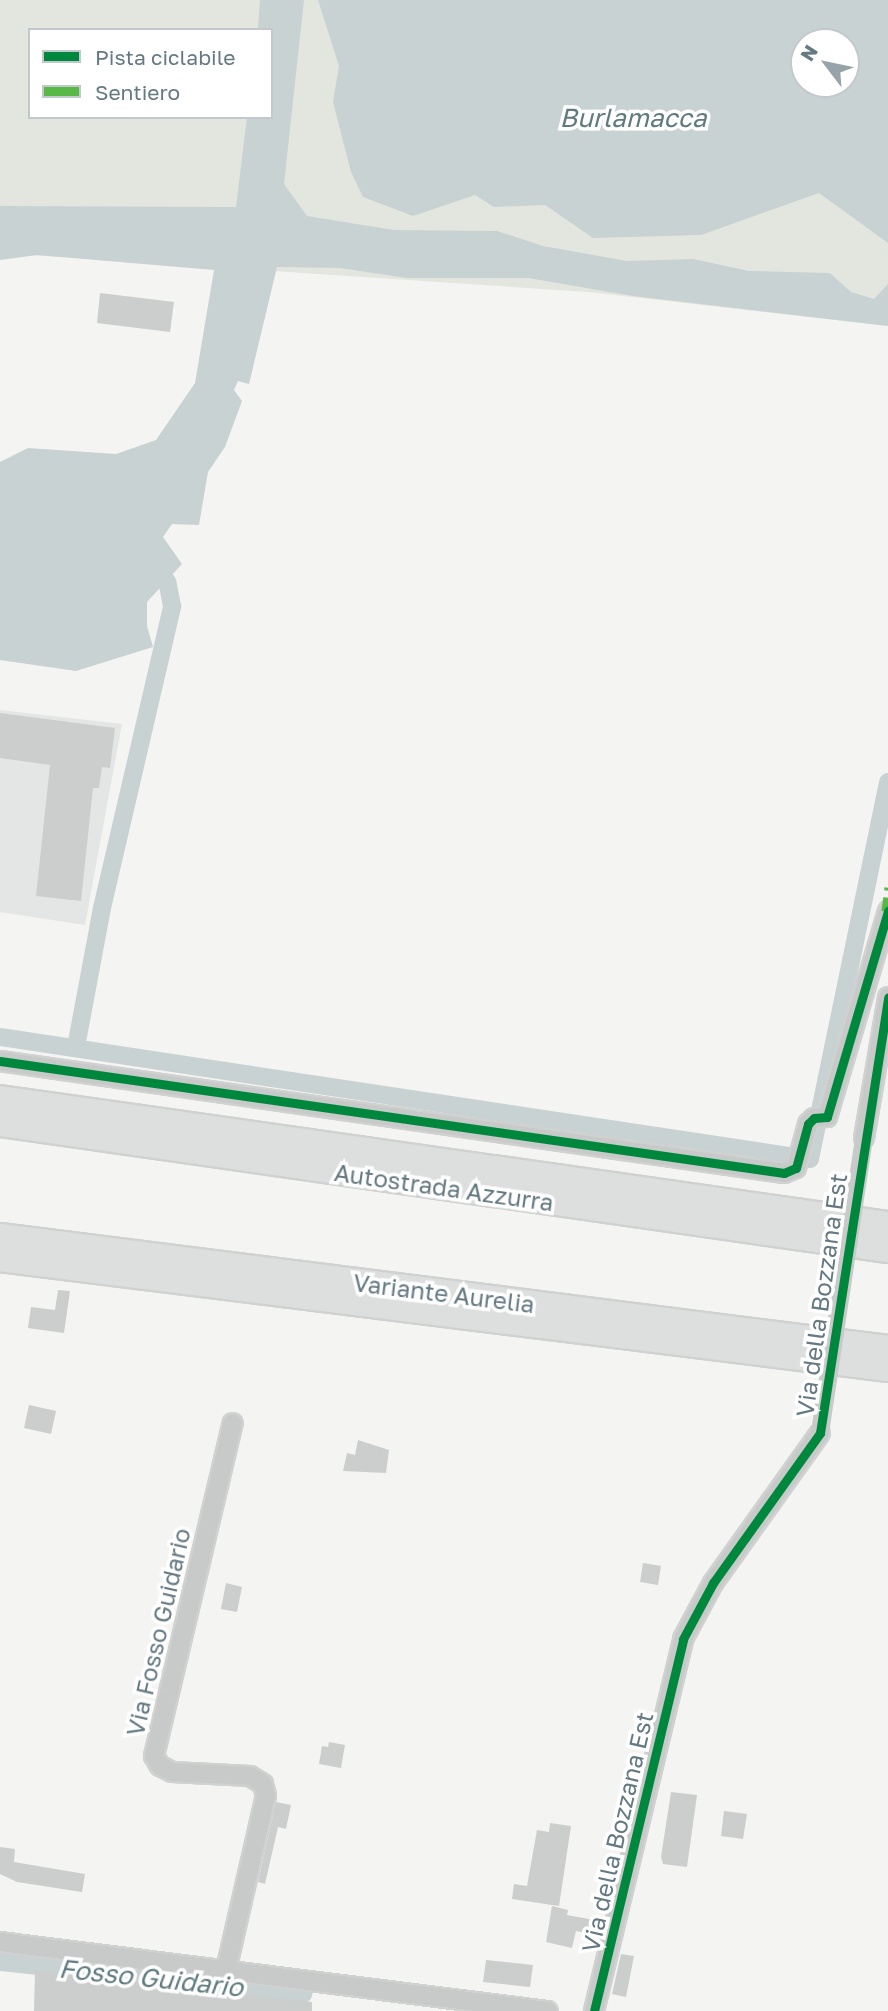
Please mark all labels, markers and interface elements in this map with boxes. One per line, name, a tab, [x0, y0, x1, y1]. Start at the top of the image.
legend	[28, 28, 273, 119]
north arrow	[790, 28, 860, 98]
text: N	[795, 40, 822, 65]
text: Pista ciclabile	[95, 44, 235, 70]
text: Sentiero	[95, 79, 180, 105]
water label: Burlamacca	[559, 102, 707, 134]
street label: Autostrada Azzurra	[333, 1157, 555, 1217]
street label: Via della Bozzana Est	[790, 1171, 852, 1419]
street label: Variante Aurelia	[352, 1268, 536, 1318]
street label: Via Fosso Guidario	[120, 1525, 196, 1739]
street label: Via della Bozzana Est	[575, 1709, 659, 1955]
water label: Fosso Guidario	[57, 1953, 245, 2003]

